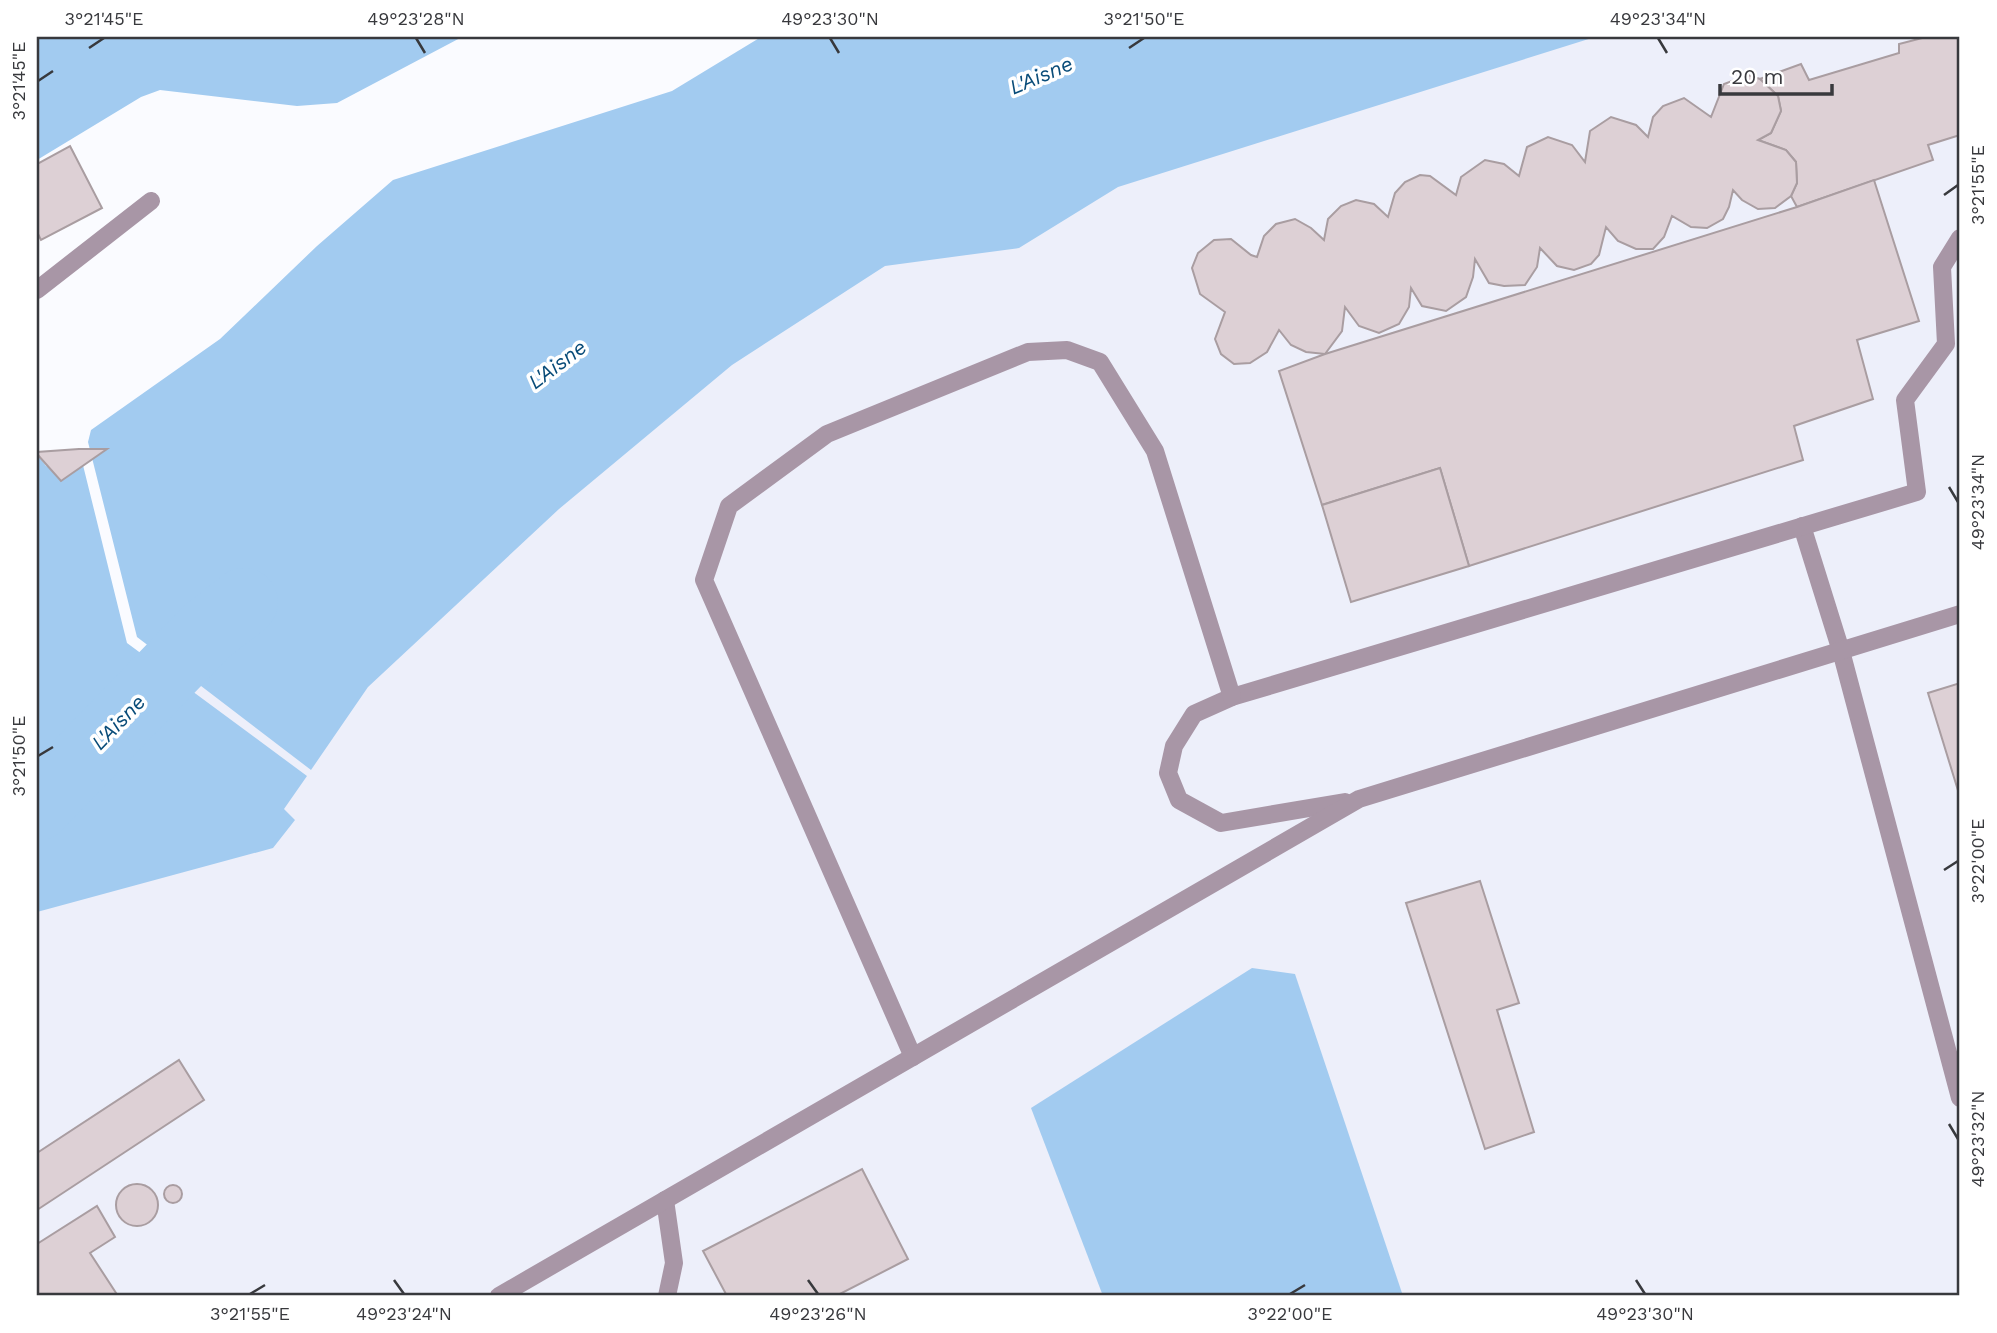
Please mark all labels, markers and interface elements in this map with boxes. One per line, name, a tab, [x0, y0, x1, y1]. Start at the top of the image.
text: 3°21'45"E	[64, 8, 144, 29]
text: 49°23'28"N	[367, 8, 465, 29]
text: 49°23'30"N	[781, 8, 879, 29]
text: 3°21'50"E	[1104, 8, 1184, 29]
text: 49°23'34"N	[1610, 8, 1706, 29]
text: 3°21'45"E	[8, 41, 29, 121]
water label: L'Aisne	[1005, 50, 1077, 100]
scale bar	[1720, 52, 1832, 96]
text: 20 m	[1731, 64, 1783, 89]
text: 3°21'55"E	[1967, 145, 1988, 225]
water label: L'Aisne	[523, 334, 591, 394]
text: 49°23'34"N	[1967, 454, 1988, 550]
water label: L'Aisne	[86, 689, 150, 755]
text: 3°21'50"E	[8, 716, 29, 796]
text: 3°22'00"E	[1967, 818, 1988, 904]
text: 49°23'32"N	[1967, 1090, 1988, 1188]
text: 3°21'55"E	[210, 1303, 290, 1324]
text: 49°23'24"N	[356, 1303, 452, 1324]
text: 49°23'26"N	[769, 1303, 867, 1324]
text: 3°22'00"E	[1247, 1303, 1333, 1324]
text: 49°23'30"N	[1596, 1303, 1694, 1324]

